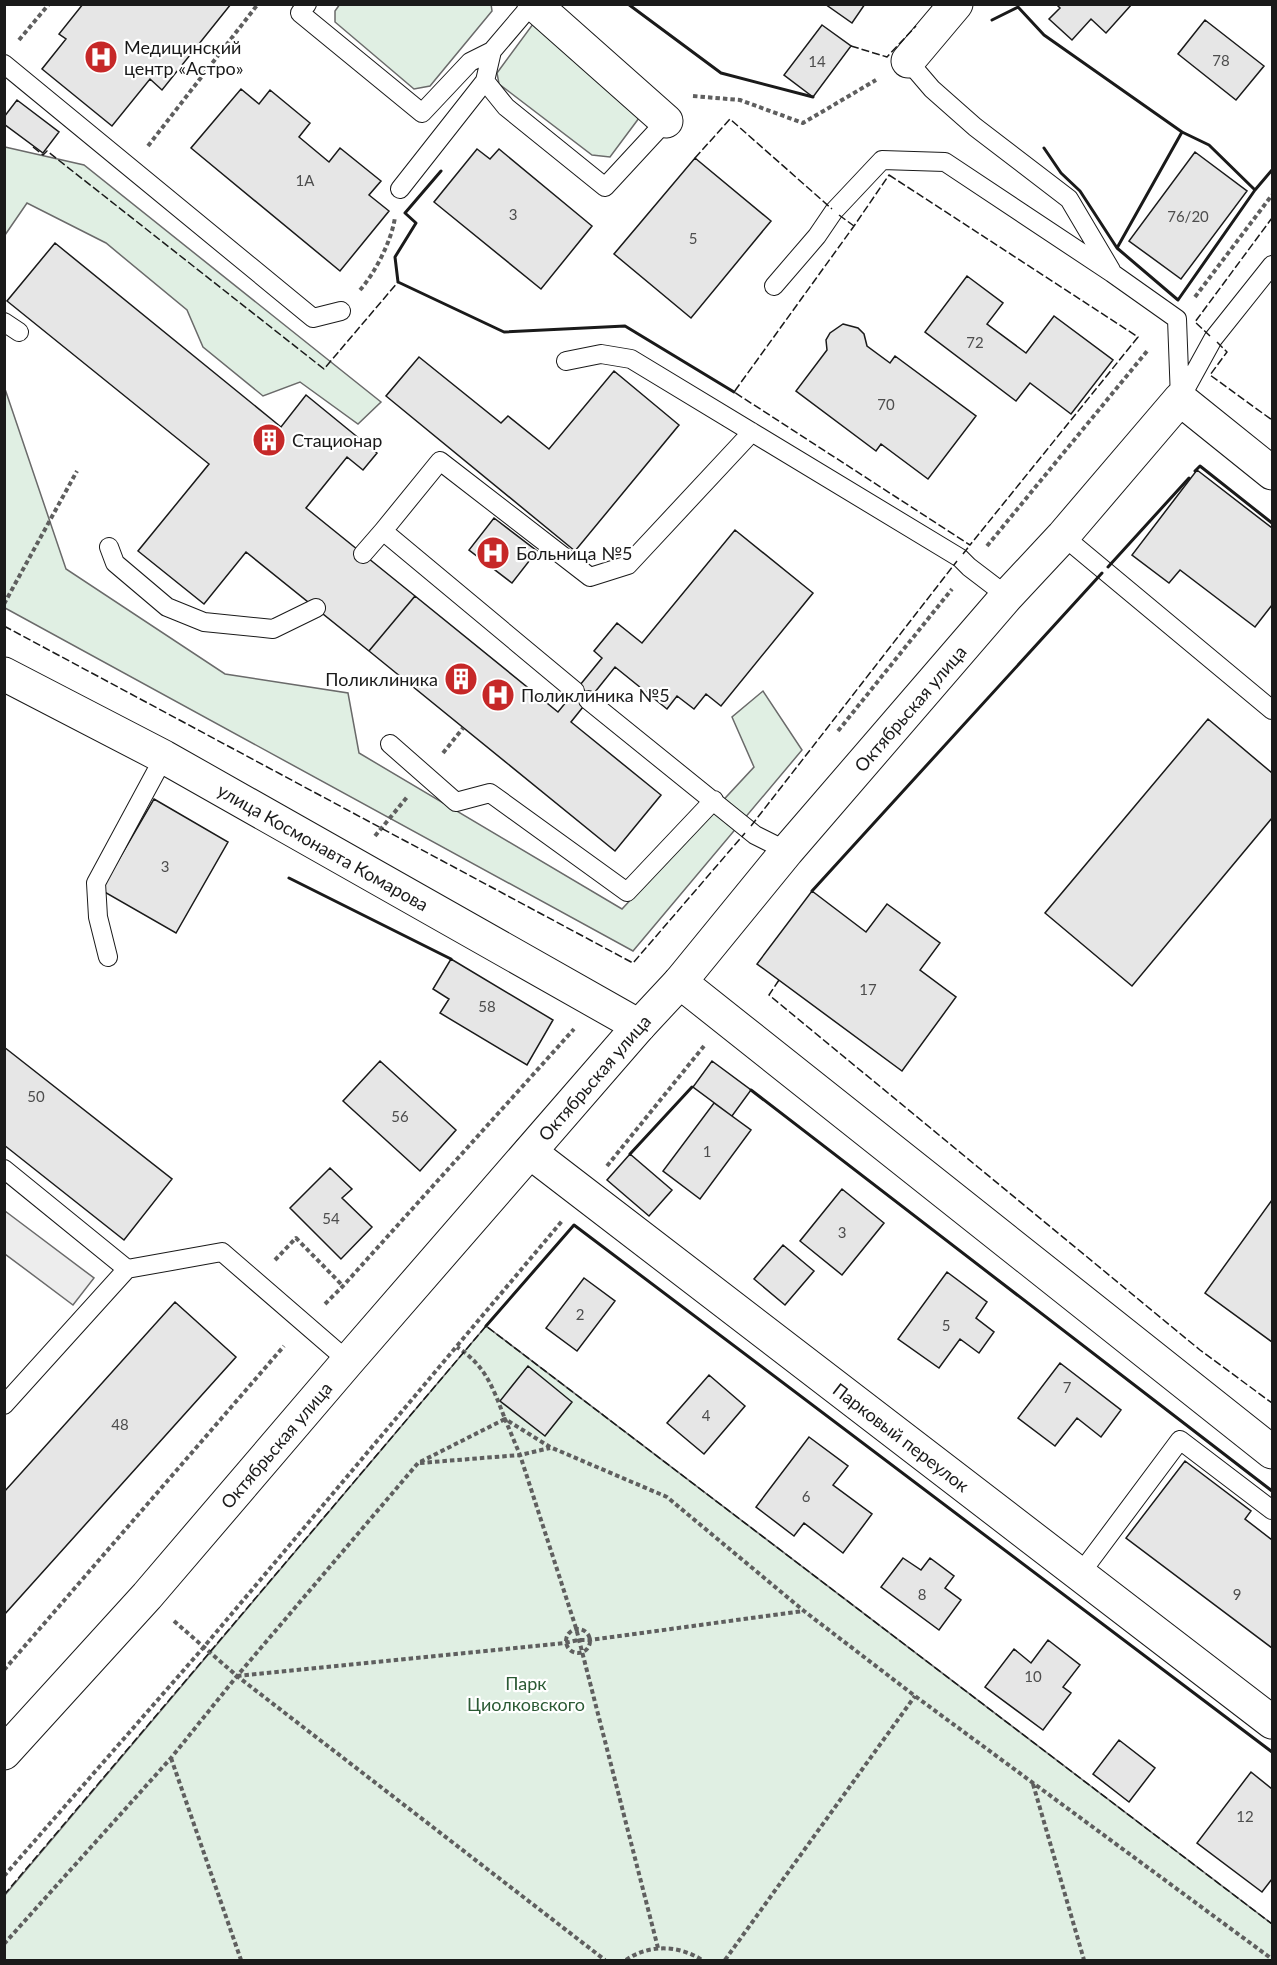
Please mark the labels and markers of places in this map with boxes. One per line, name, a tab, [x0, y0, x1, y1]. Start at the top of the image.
place label: Медицинский центр «Астро»	[124, 36, 244, 79]
hospital icon: Медицинский центр «Астро»	[83, 39, 119, 75]
building icon: Стационар	[251, 422, 287, 458]
place label: Стационар	[292, 429, 382, 451]
hospital icon: Больница №5	[475, 535, 511, 571]
place label: Больница №5	[516, 542, 632, 564]
building icon: Поликлиника	[443, 661, 479, 697]
place label: Поликлиника	[325, 668, 438, 690]
hospital icon: Поликлиника №5	[480, 677, 516, 713]
place label: Поликлиника №5	[521, 684, 670, 706]

